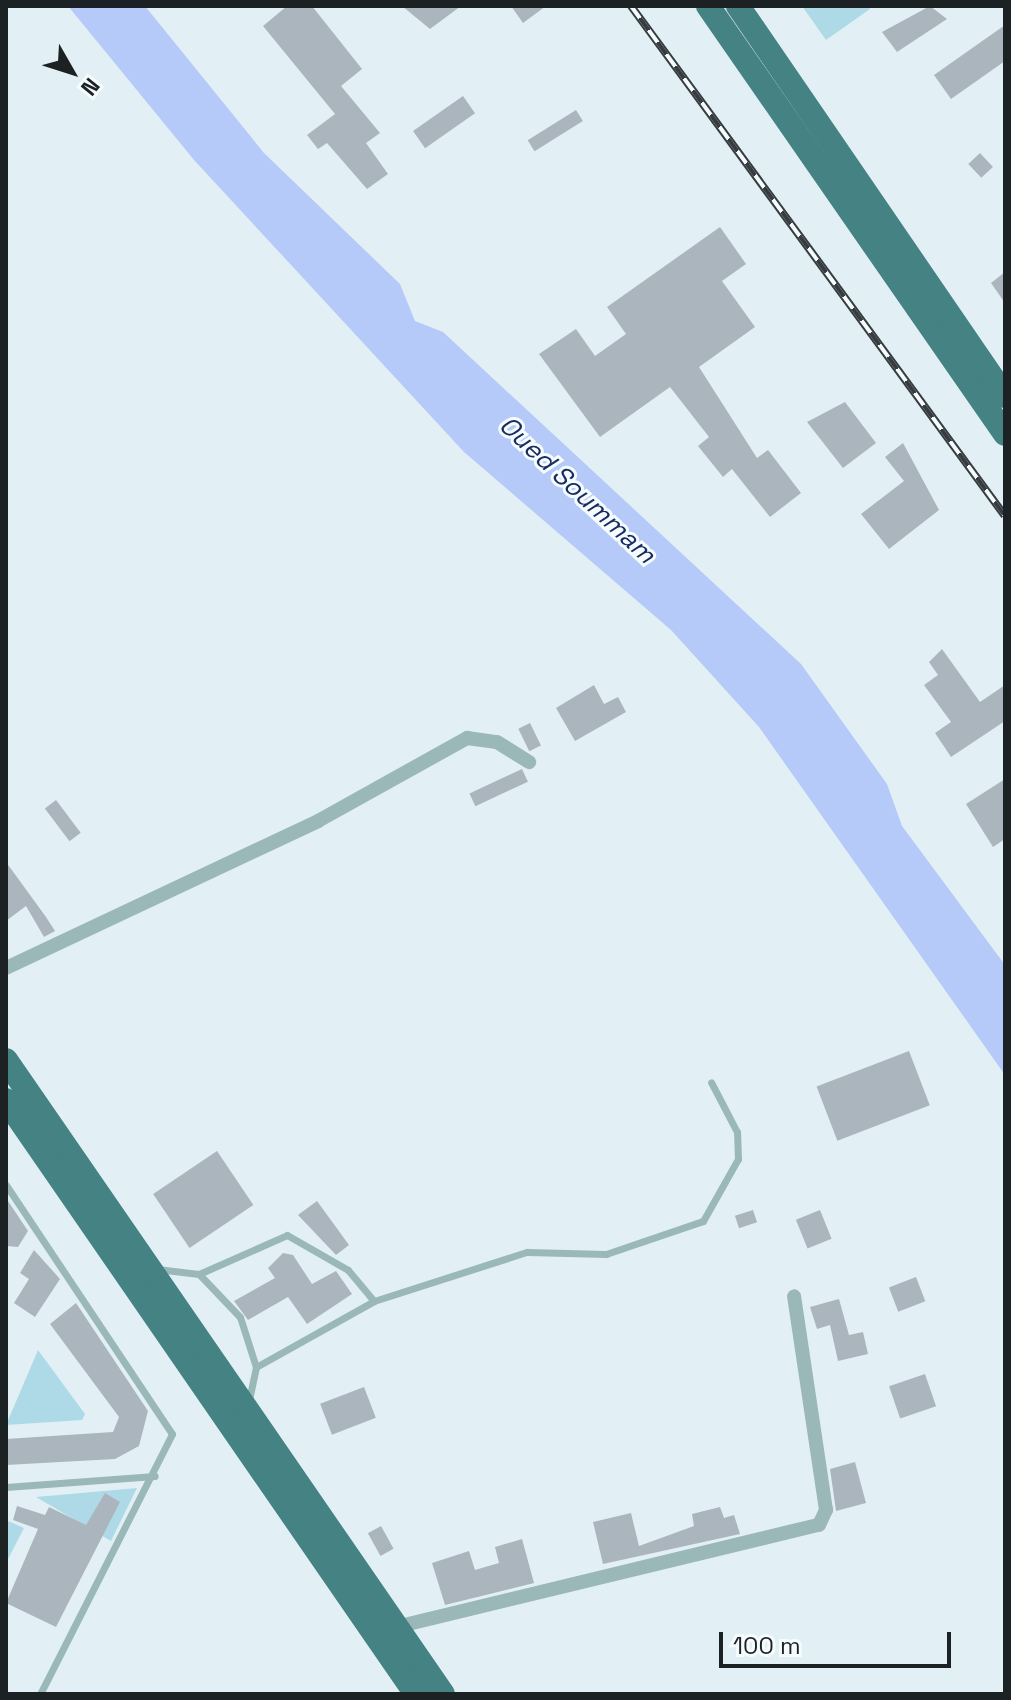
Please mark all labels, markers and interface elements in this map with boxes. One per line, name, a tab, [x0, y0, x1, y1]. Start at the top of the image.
north arrow	[32, 32, 112, 112]
text: N	[75, 73, 106, 102]
water label: Oued Soummam	[492, 410, 662, 570]
scale bar	[723, 1616, 955, 1666]
text: 100 m	[733, 1630, 801, 1661]

